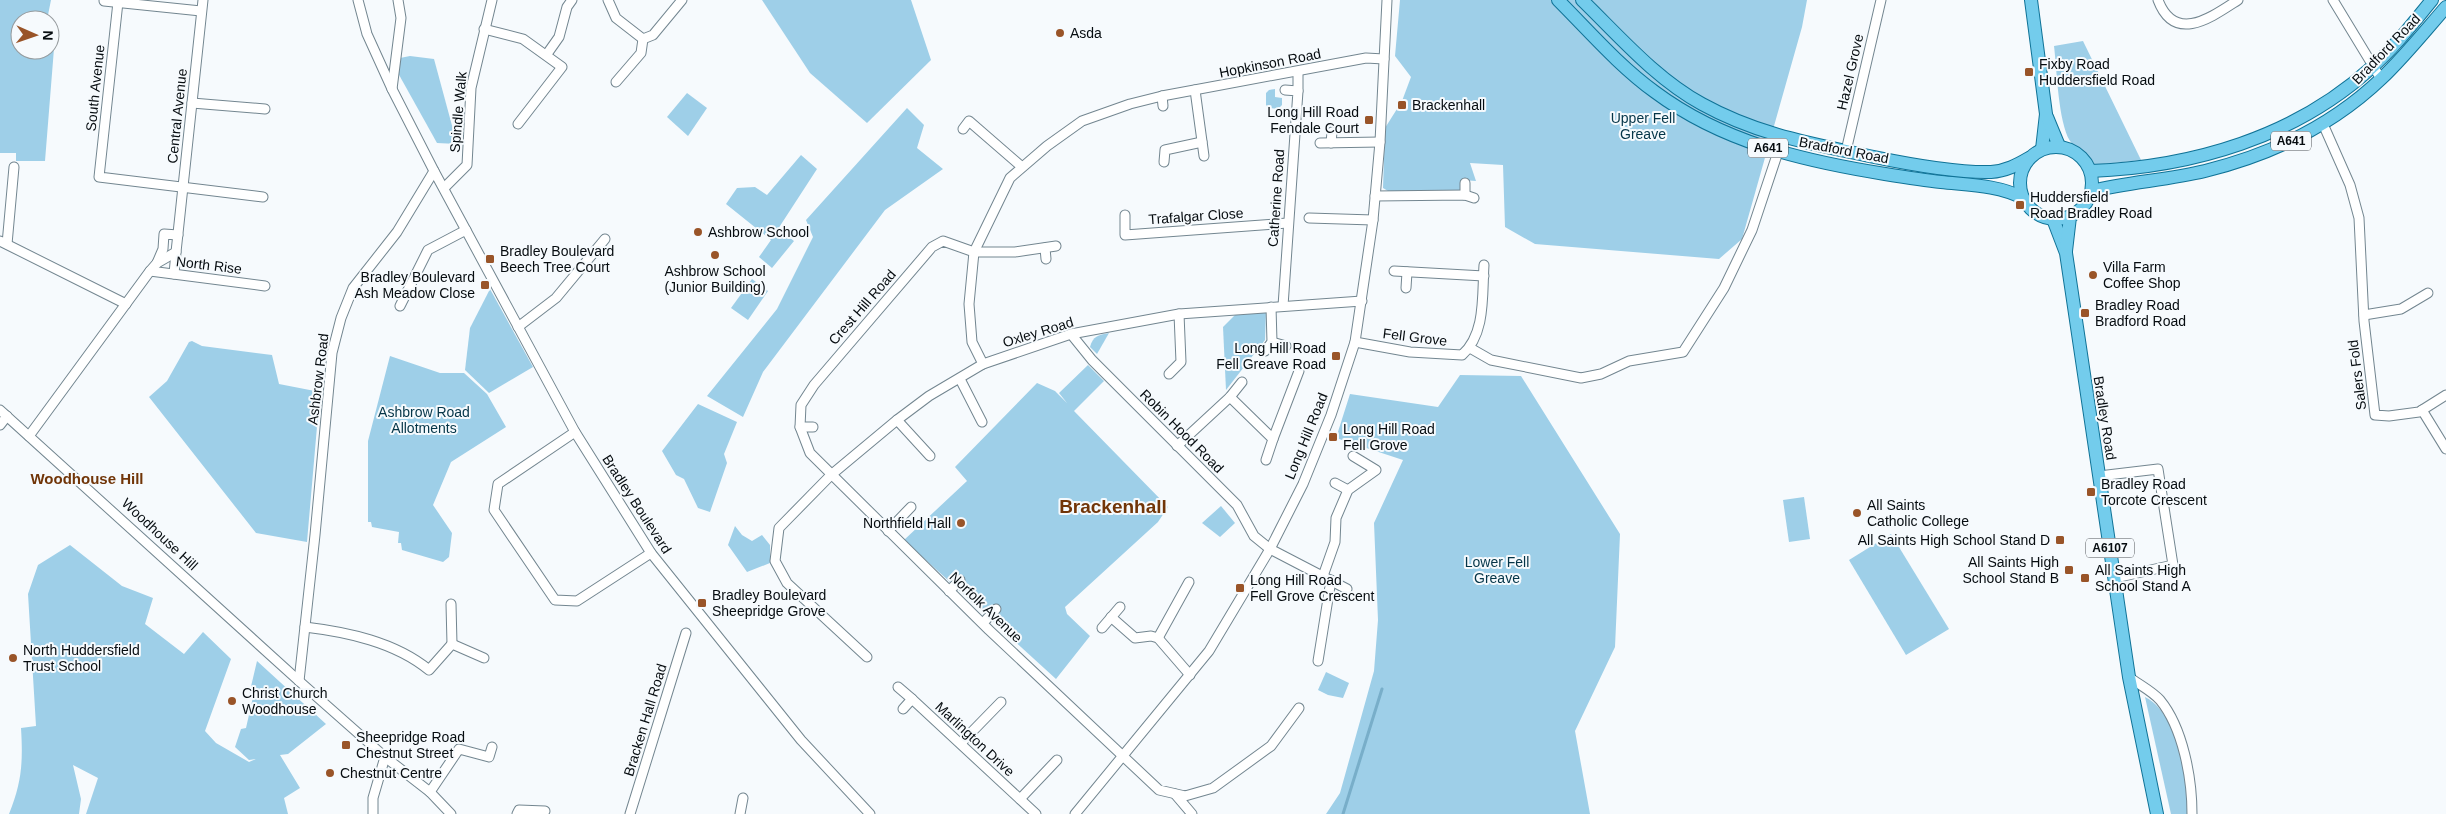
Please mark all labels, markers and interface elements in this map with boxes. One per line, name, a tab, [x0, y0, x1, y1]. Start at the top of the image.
north arrow	[10, 10, 60, 60]
street label: Bradford Road	[2349, 11, 2423, 87]
place label: Asda	[1070, 25, 1102, 41]
marker: Asda	[1054, 27, 1066, 39]
text: N	[40, 30, 56, 41]
street label: Hazel Grove	[1833, 32, 1867, 112]
street label: South Avenue	[83, 44, 108, 132]
street label: Hopkinson Road	[1218, 45, 1322, 81]
place label: Fixby Road Huddersfield Road	[2039, 56, 2155, 88]
marker: Fixby Road Huddersfield Road	[2023, 66, 2035, 78]
street label: Central Avenue	[164, 67, 190, 164]
street label: Spindle Walk	[446, 70, 470, 153]
place label: Brackenhall	[1412, 97, 1485, 113]
marker: Brackenhall	[1396, 99, 1408, 111]
place label: Long Hill Road Fendale Court	[1267, 104, 1359, 136]
park label: Upper Fell Greave	[1611, 110, 1675, 142]
marker: Long Hill Road Fendale Court	[1363, 114, 1375, 126]
road number: A641	[2271, 132, 2311, 150]
street label: Bradford Road	[1798, 133, 1890, 167]
road number: A641	[1748, 138, 1788, 158]
street label: Catherine Road	[1265, 149, 1287, 247]
place label: Huddersfield Road Bradley Road	[2030, 189, 2152, 221]
marker: Huddersfield Road Bradley Road	[2014, 199, 2026, 211]
street label: Trafalgar Close	[1148, 205, 1244, 227]
place label: Ashbrow School	[708, 224, 809, 240]
marker: Ashbrow School	[692, 226, 704, 238]
place label: Bradley Boulevard Beech Tree Court	[500, 243, 614, 275]
marker: Ashbrow School (Junior Building)	[709, 249, 721, 261]
street label: North Rise	[175, 253, 243, 277]
marker: Bradley Boulevard Beech Tree Court	[484, 253, 496, 265]
place label: Villa Farm Coffee Shop	[2103, 259, 2181, 291]
place label: Ashbrow School (Junior Building)	[664, 263, 766, 295]
street label: Crest Hill Road	[825, 266, 899, 348]
place label: Bradley Boulevard Ash Meadow Close	[354, 269, 475, 301]
marker: Villa Farm Coffee Shop	[2087, 269, 2099, 281]
marker: Bradley Boulevard Ash Meadow Close	[479, 279, 491, 291]
place label: Bradley Road Bradford Road	[2095, 297, 2186, 329]
marker: Bradley Road Bradford Road	[2079, 307, 2091, 319]
street label: Oxley Road	[1001, 314, 1075, 350]
street label: Fell Grove	[1382, 325, 1448, 349]
street label: Ashbrow Road	[304, 332, 332, 426]
street label: Salers Fold	[2345, 339, 2369, 411]
place label: Long Hill Road Fell Greave Road	[1216, 340, 1326, 372]
marker: Long Hill Road Fell Greave Road	[1330, 350, 1342, 362]
street label: Bradley Road	[2090, 375, 2120, 461]
street label: Robin Hood Road	[1137, 386, 1227, 476]
street label: Long Hill Road	[1281, 390, 1331, 482]
park label: Ashbrow Road Allotments	[378, 404, 470, 436]
place label: Long Hill Road Fell Grove	[1343, 421, 1435, 453]
marker: Long Hill Road Fell Grove	[1327, 431, 1339, 443]
street label: Bradley Boulevard	[599, 452, 675, 556]
district label: Woodhouse Hill	[30, 470, 144, 487]
place label: Bradley Road Torcote Crescent	[2101, 476, 2207, 508]
marker: Bradley Road Torcote Crescent	[2085, 486, 2097, 498]
street label: Woodhouse Hill	[119, 495, 201, 573]
district label: Brackenhall	[1059, 496, 1167, 517]
place label: All Saints Catholic College	[1867, 497, 1969, 529]
marker: All Saints Catholic College	[1851, 507, 1863, 519]
place label: Northfield Hall	[863, 515, 951, 531]
marker: Northfield Hall	[955, 517, 967, 529]
place label: All Saints High School Stand D	[1858, 532, 2050, 548]
marker: All Saints High School Stand D	[2054, 534, 2066, 546]
road number: A6107	[2086, 538, 2134, 558]
park label: Lower Fell Greave	[1465, 554, 1529, 586]
place label: All Saints High School Stand B	[1962, 554, 2059, 586]
place label: All Saints High School Stand A	[2095, 562, 2191, 594]
marker: All Saints High School Stand B	[2063, 564, 2075, 576]
street label: Norfolk Avenue	[946, 568, 1026, 646]
place label: Long Hill Road Fell Grove Crescent	[1250, 572, 1375, 604]
marker: All Saints High School Stand A	[2079, 572, 2091, 584]
marker: Long Hill Road Fell Grove Crescent	[1234, 582, 1246, 594]
place label: Bradley Boulevard Sheepridge Grove	[712, 587, 826, 619]
marker: Bradley Boulevard Sheepridge Grove	[696, 597, 708, 609]
place label: North Huddersfield Trust School	[23, 642, 140, 674]
marker: North Huddersfield Trust School	[7, 652, 19, 664]
street label: Bracken Hall Road	[620, 662, 670, 778]
place label: Christ Church Woodhouse	[242, 685, 328, 717]
marker: Christ Church Woodhouse	[226, 695, 238, 707]
street label: Marlington Drive	[932, 698, 1018, 780]
place label: Sheepridge Road Chestnut Street	[356, 729, 465, 761]
marker: Sheepridge Road Chestnut Street	[340, 739, 352, 751]
place label: Chestnut Centre	[340, 765, 442, 781]
marker: Chestnut Centre	[324, 767, 336, 779]

